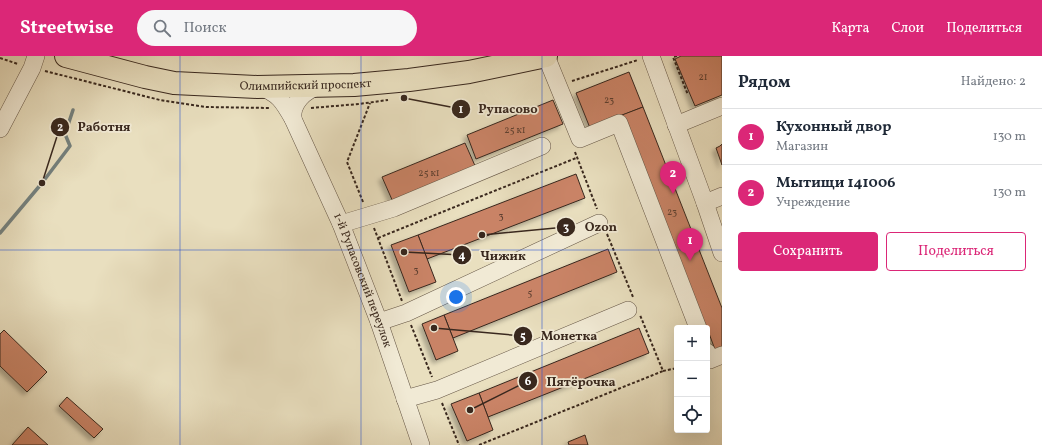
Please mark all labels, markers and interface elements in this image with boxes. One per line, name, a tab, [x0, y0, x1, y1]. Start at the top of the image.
search box	[137, 10, 417, 46]
text: Streetwise	[20, 15, 113, 41]
icon: search	[151, 17, 173, 39]
text: Поиск	[183, 18, 226, 39]
text: Карта	[831, 19, 869, 38]
text: Слои	[891, 19, 924, 38]
text: Поделиться	[946, 19, 1022, 38]
house number: 21	[698, 70, 708, 84]
text: Рядом	[738, 71, 791, 94]
text: Найдено: 2	[961, 73, 1026, 91]
street label: Олимпийский проспект	[239, 75, 372, 95]
house number: 23	[604, 93, 614, 107]
callout: Рупасово	[451, 96, 546, 121]
text: Рупасово	[478, 101, 538, 119]
text: 1	[459, 102, 464, 118]
callout: Работня	[50, 114, 139, 139]
text: Кухонный двор	[776, 117, 892, 138]
text: Работня	[77, 119, 131, 137]
text: 2	[57, 120, 63, 136]
house number: 25 к1	[504, 123, 526, 137]
text: 1	[748, 128, 754, 146]
text: 130 m	[993, 128, 1026, 146]
text: Магазин	[776, 138, 828, 156]
pin: 2	[660, 161, 686, 194]
house number: 25 к1	[418, 166, 440, 180]
text: Мытищи 141006	[776, 173, 896, 194]
text: 2	[748, 184, 754, 202]
text: 130 m	[993, 184, 1026, 202]
text: Учреждение	[776, 194, 850, 212]
house number: 23	[667, 205, 677, 219]
house number: 3	[498, 209, 504, 223]
street label: 1-й Рупасовский переулок	[329, 210, 395, 350]
callout: Ozon	[556, 214, 625, 239]
text: Ozon	[585, 219, 618, 237]
text: 3	[563, 220, 569, 236]
pin: 1	[677, 228, 703, 261]
button: Сохранить	[738, 232, 878, 271]
button: Поделиться	[886, 232, 1026, 271]
callout: Чижик	[452, 243, 534, 268]
text: 4	[458, 248, 466, 264]
text: Чижик	[480, 248, 526, 266]
house number: 3	[413, 263, 419, 277]
house number: 5	[528, 286, 533, 300]
your location	[446, 287, 466, 307]
callout: Монетка	[513, 323, 605, 348]
map controls	[674, 325, 710, 433]
button: +	[674, 325, 710, 361]
text: Монетка	[541, 328, 597, 346]
text: 5	[520, 329, 526, 345]
button: −	[674, 361, 710, 397]
callout: Пятёрочка	[518, 369, 623, 394]
text: 6	[525, 374, 532, 390]
text: Пятёрочка	[546, 374, 616, 392]
button: locate	[674, 397, 710, 433]

